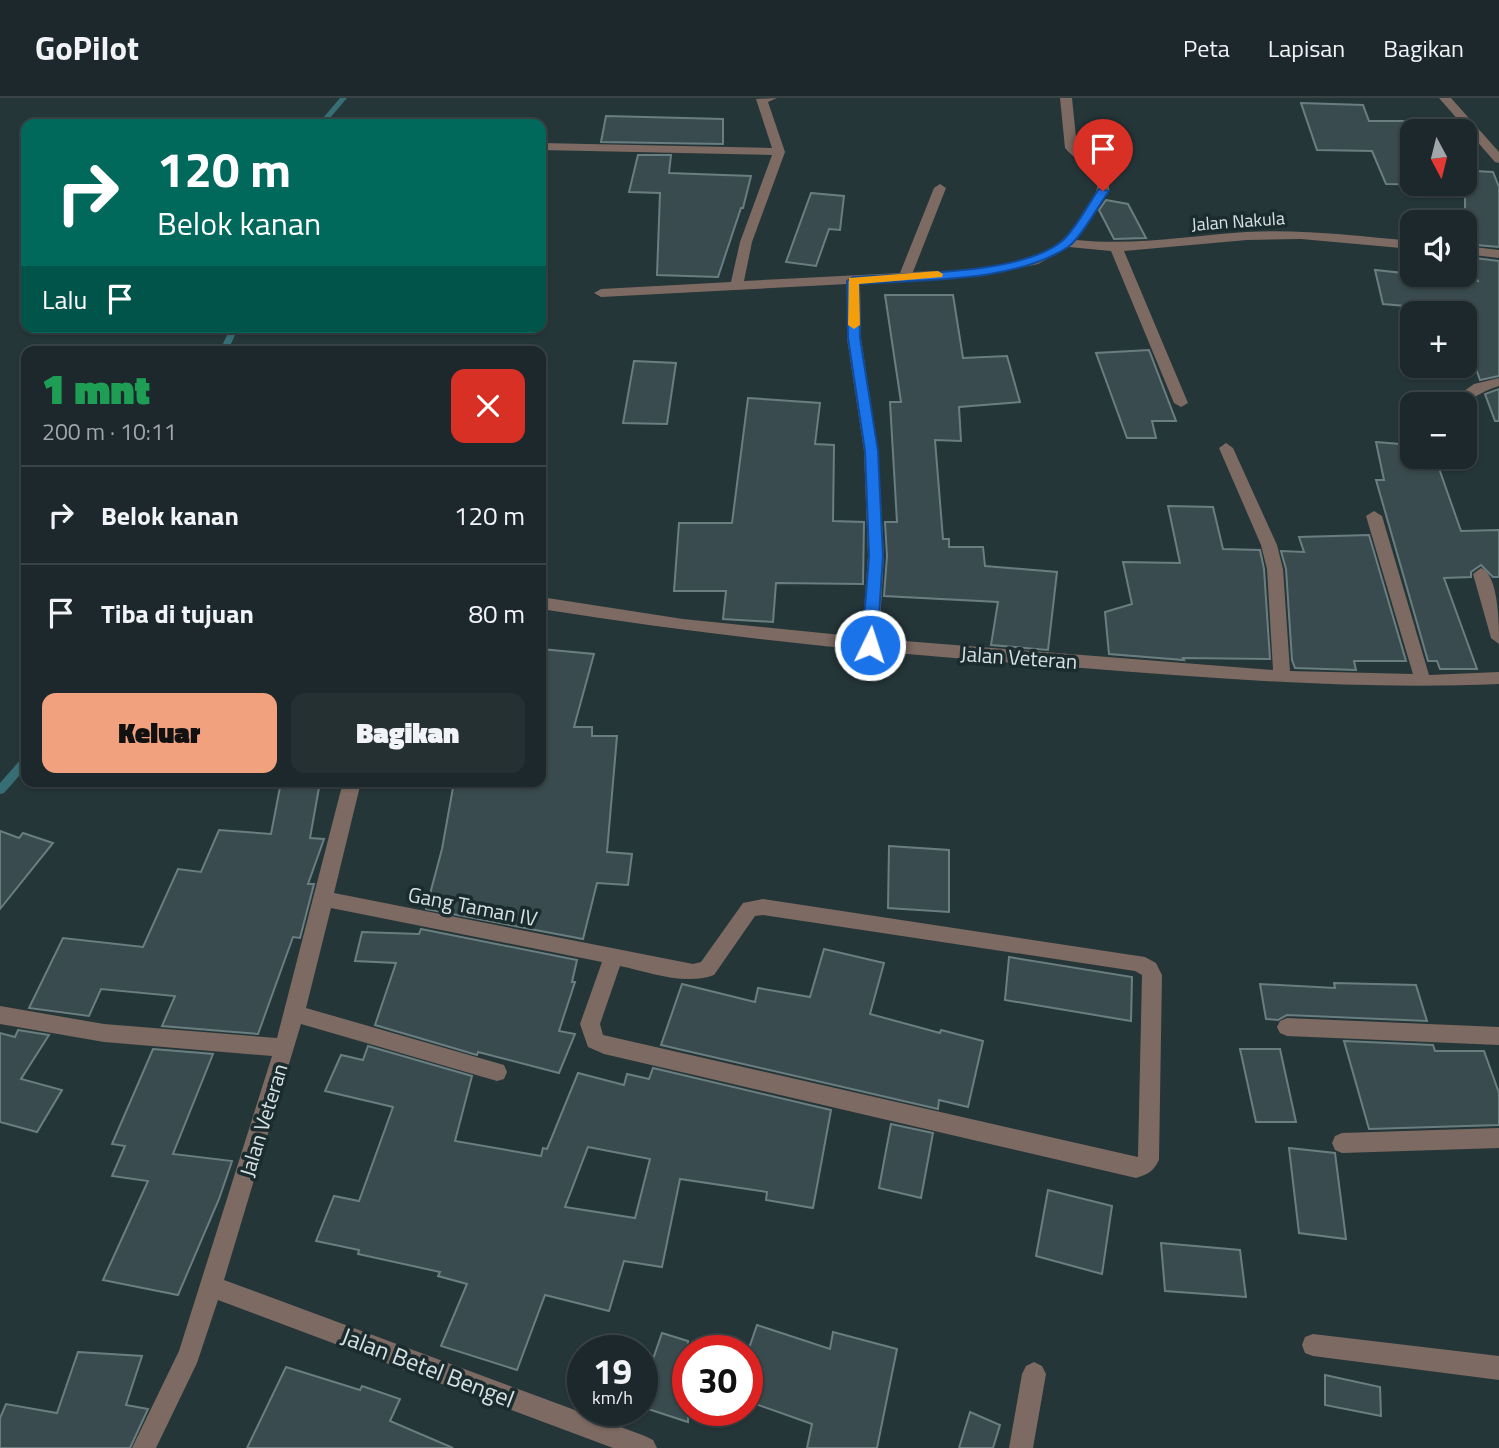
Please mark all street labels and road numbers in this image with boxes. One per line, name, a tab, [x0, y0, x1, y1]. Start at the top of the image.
street label: Jalan Nakula	[1190, 204, 1286, 238]
street label: Jalan Veteran	[960, 637, 1078, 677]
street label: Gang Taman IV	[406, 878, 540, 934]
street label: Jalan Veteran	[231, 1059, 295, 1181]
street label: Jalan Betel Bengel	[336, 1317, 520, 1417]

